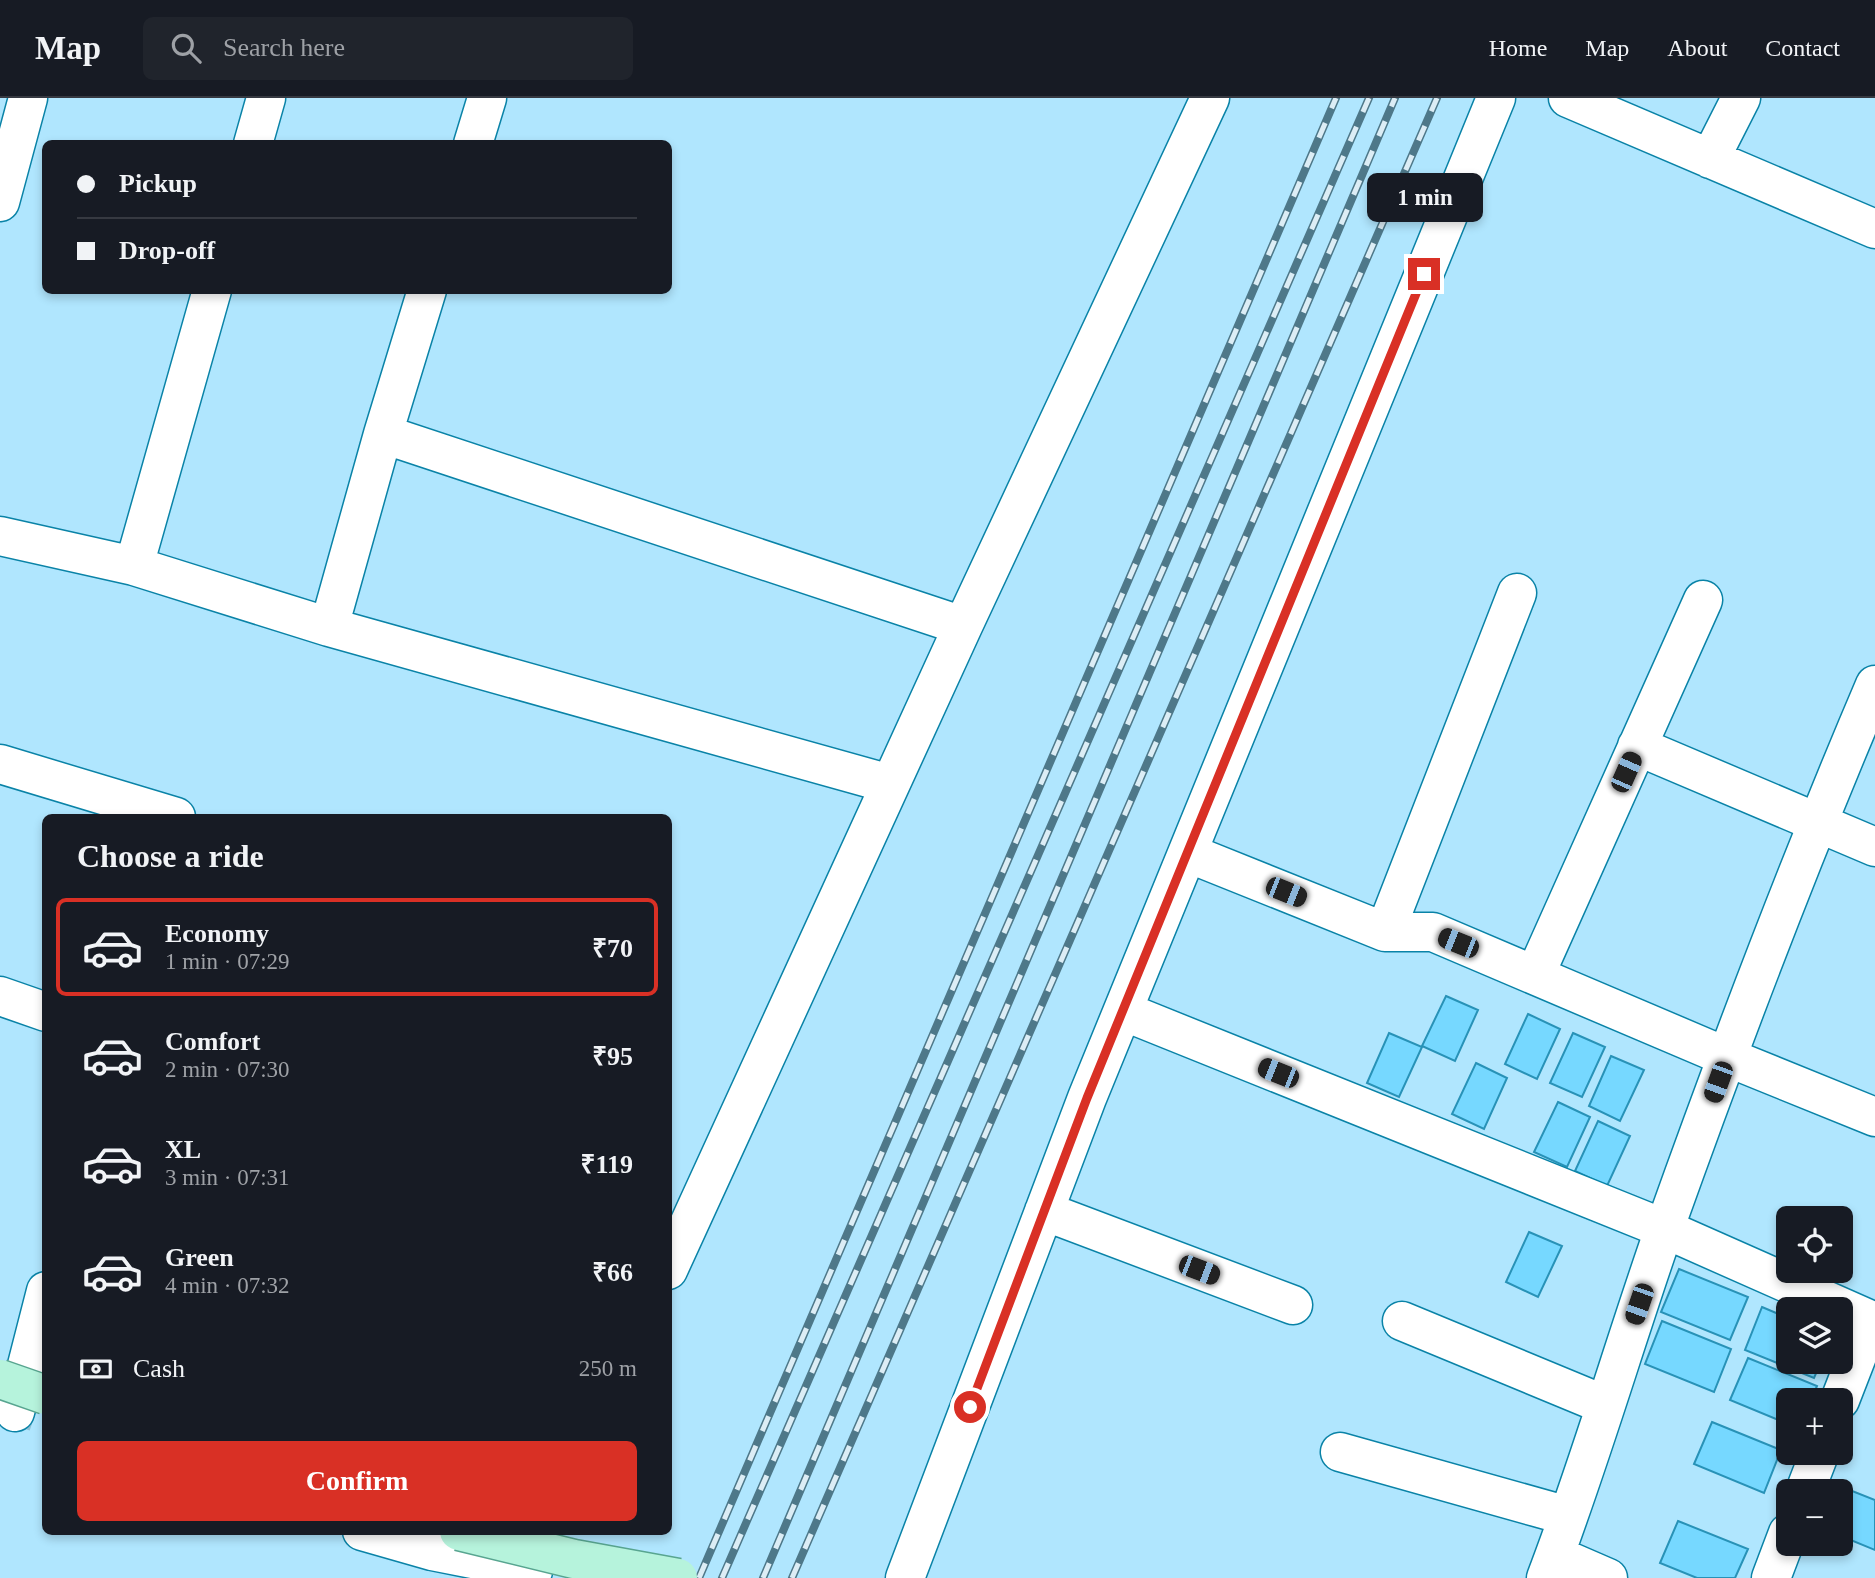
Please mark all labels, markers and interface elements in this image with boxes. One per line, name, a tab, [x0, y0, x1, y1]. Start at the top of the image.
search box	[143, 17, 633, 80]
icon: search	[167, 29, 205, 67]
text: Map	[35, 30, 101, 66]
text: Search here	[223, 33, 345, 62]
text: Home	[1489, 35, 1547, 61]
text: Map	[1585, 35, 1629, 61]
text: About	[1667, 35, 1727, 61]
text: Contact	[1765, 35, 1840, 61]
text: Pickup	[119, 169, 197, 198]
callout: 1 min	[1366, 172, 1482, 222]
text: 1 min	[1397, 185, 1453, 210]
text: Drop-off	[119, 236, 215, 265]
route end	[1408, 258, 1440, 290]
car	[1608, 749, 1645, 795]
text: Choose a ride	[77, 838, 264, 874]
car	[1263, 874, 1310, 910]
icon: car	[81, 916, 144, 979]
text: Economy	[165, 919, 269, 948]
car	[1435, 925, 1482, 961]
text: ₹70	[592, 934, 633, 963]
text: 1 min · 07:29	[165, 949, 290, 974]
icon: car	[81, 1024, 144, 1087]
text: Comfort	[165, 1027, 260, 1056]
text: ₹95	[592, 1042, 633, 1071]
car	[1255, 1055, 1302, 1091]
text: 2 min · 07:30	[165, 1057, 290, 1082]
car	[1701, 1059, 1736, 1105]
icon: car	[81, 1132, 144, 1195]
text: XL	[165, 1135, 201, 1164]
text: ₹119	[581, 1150, 633, 1179]
text: 3 min · 07:31	[165, 1165, 290, 1190]
map controls	[1776, 1206, 1853, 1556]
button: locate	[1776, 1206, 1853, 1283]
icon: car	[81, 1240, 144, 1303]
text: Green	[165, 1243, 234, 1272]
car	[1176, 1253, 1223, 1287]
text: ₹66	[592, 1258, 633, 1287]
text: 4 min · 07:32	[165, 1273, 290, 1298]
car	[1623, 1281, 1656, 1327]
button: layers	[1776, 1297, 1853, 1374]
icon: cash	[77, 1350, 115, 1388]
text: Cash	[133, 1354, 185, 1383]
text: 250 m	[579, 1356, 637, 1381]
button: +	[1776, 1388, 1853, 1465]
route start	[954, 1391, 986, 1423]
button: Confirm	[77, 1441, 637, 1521]
button: −	[1776, 1479, 1853, 1556]

